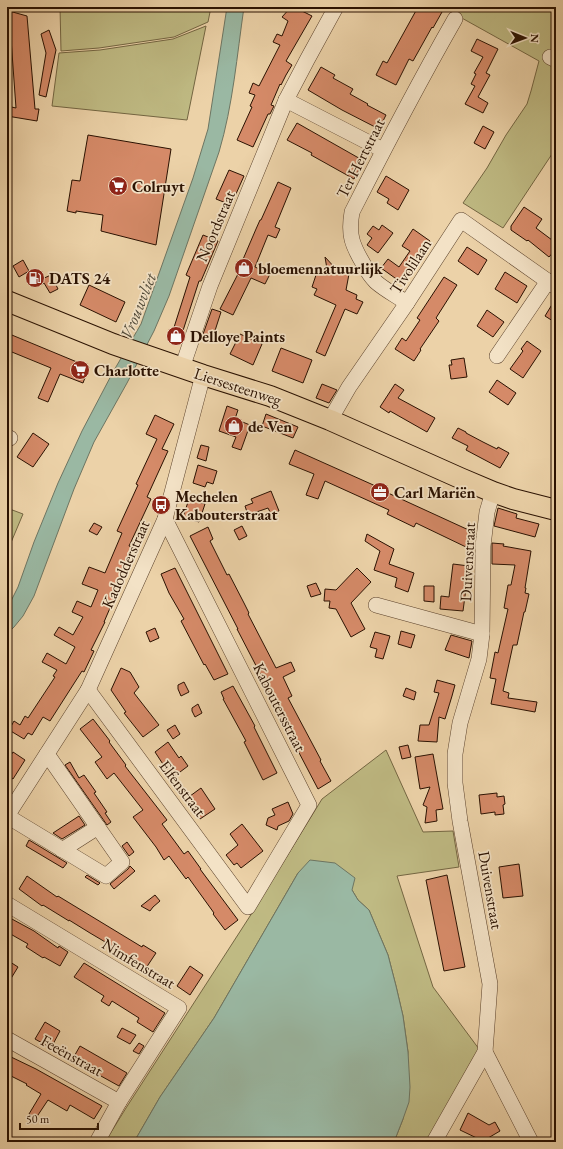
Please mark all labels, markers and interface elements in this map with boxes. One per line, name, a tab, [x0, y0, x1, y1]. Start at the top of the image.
north arrow	[505, 18, 545, 58]
text: N	[528, 34, 542, 43]
street label: Ter Hertstraat	[331, 115, 389, 202]
supermarket icon: Colruyt	[107, 175, 129, 197]
place label: Colruyt	[132, 176, 185, 197]
street label: Noordstraat	[191, 187, 240, 265]
street label: Tivolilaan	[385, 234, 436, 298]
shop icon: bloemennatuurlijk	[233, 257, 255, 279]
place label: bloemennatuurlijk	[258, 258, 383, 279]
fuel station icon: DATS 24	[24, 267, 46, 289]
place label: DATS 24	[49, 268, 111, 289]
water label: Vrouwvliet	[115, 269, 162, 342]
shop icon: Delloye Paints	[165, 325, 187, 347]
place label: Delloye Paints	[190, 326, 285, 347]
supermarket icon: Charlotte	[69, 359, 91, 381]
place label: Charlotte	[94, 360, 159, 381]
street label: Liersesteenweg	[192, 362, 285, 411]
shop icon: de Ven	[223, 415, 245, 437]
place label: de Ven	[248, 416, 292, 437]
office icon: Carl Mariën	[369, 481, 391, 503]
place label: Carl Mariën	[394, 482, 476, 503]
place label: Mechelen Kabouterstraat	[175, 486, 277, 525]
bus stop icon: Mechelen Kabouterstraat	[150, 494, 172, 516]
street label: Kadodderstraat	[97, 517, 154, 612]
street label: Duivenstraat	[455, 522, 480, 602]
street label: Kaboutersstraat	[248, 659, 311, 755]
street label: Elfenstraat	[154, 756, 211, 821]
street label: Duivenstraat	[473, 849, 508, 931]
street label: Nimfenstraat	[98, 933, 179, 993]
street label: Feeënstraat	[37, 1030, 107, 1081]
scale bar	[20, 1105, 98, 1131]
text: 50 m	[26, 1111, 50, 1127]

